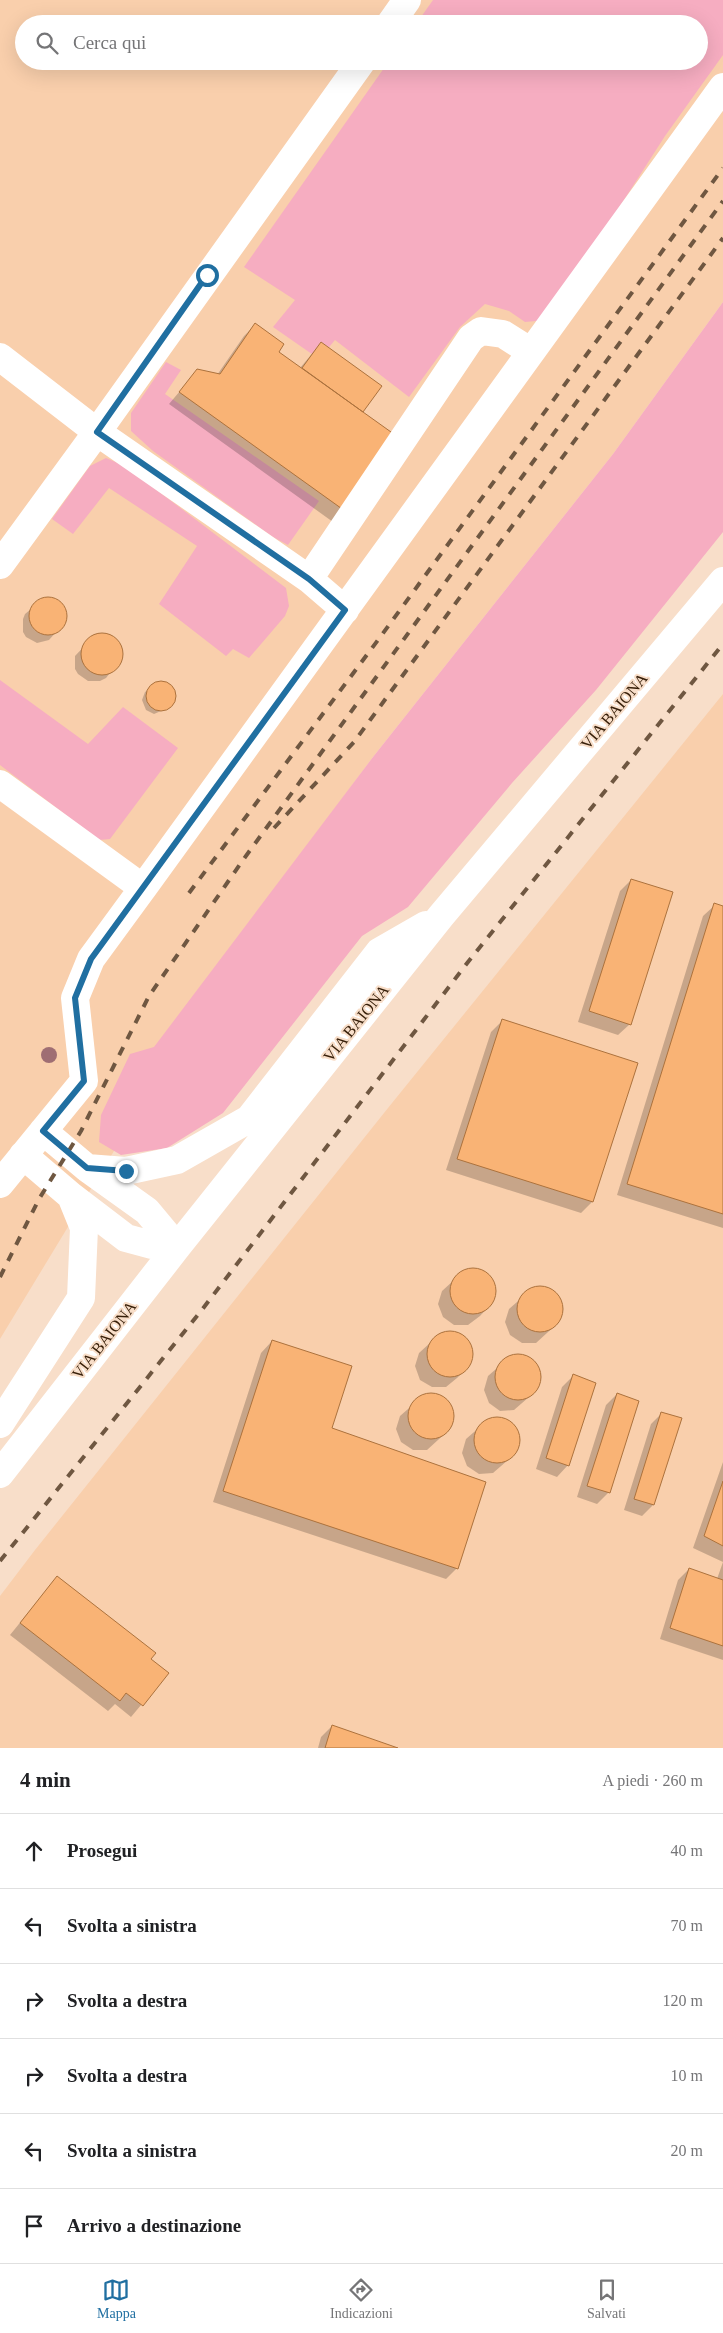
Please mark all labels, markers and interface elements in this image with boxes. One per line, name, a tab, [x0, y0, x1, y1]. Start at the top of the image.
search box	[15, 15, 708, 70]
icon: search	[33, 29, 61, 57]
text: Cerca qui	[73, 32, 146, 53]
route start	[196, 264, 219, 287]
street label: VIA BAIONA	[577, 669, 651, 752]
street label: VIA BAIONA	[320, 981, 392, 1065]
route end	[115, 1160, 138, 1183]
street label: VIA BAIONA	[68, 1297, 140, 1382]
text: 4 min	[20, 1768, 71, 1792]
text: A piedi · 260 m	[603, 1772, 703, 1789]
icon: ahead	[20, 1837, 48, 1865]
text: Prosegui	[67, 1840, 137, 1861]
text: 40 m	[671, 1842, 703, 1859]
icon: left	[20, 1912, 48, 1940]
text: Svolta a sinistra	[67, 1915, 197, 1936]
text: 70 m	[671, 1917, 703, 1934]
icon: right	[20, 1987, 48, 2015]
text: Svolta a destra	[67, 1990, 187, 2011]
text: 120 m	[663, 1992, 703, 2009]
icon: right	[20, 2062, 48, 2090]
text: Svolta a destra	[67, 2065, 187, 2086]
text: 10 m	[671, 2067, 703, 2084]
icon: left	[20, 2137, 48, 2165]
text: Svolta a sinistra	[67, 2140, 197, 2161]
text: 20 m	[671, 2142, 703, 2159]
icon: arrive	[20, 2212, 48, 2240]
text: Arrivo a destinazione	[67, 2215, 241, 2236]
tab: Mappa	[97, 2276, 136, 2322]
tab: Indicazioni	[330, 2276, 393, 2322]
tab: Salvati	[587, 2276, 626, 2322]

